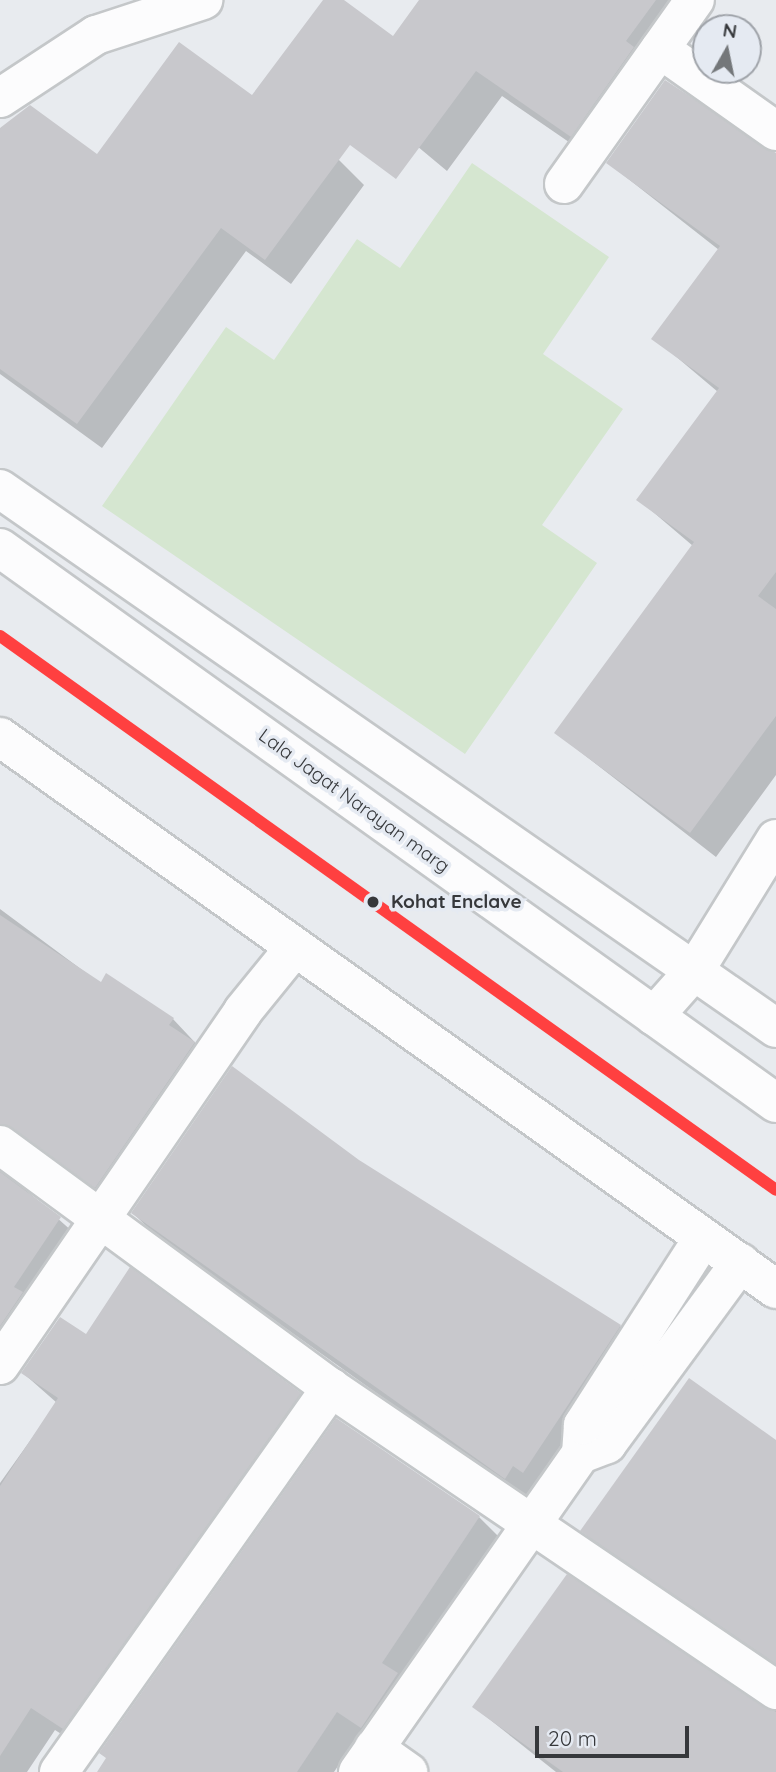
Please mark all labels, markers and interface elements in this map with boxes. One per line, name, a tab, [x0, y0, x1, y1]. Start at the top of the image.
north arrow	[692, 14, 762, 84]
text: N	[721, 17, 739, 43]
street label: Lala Jagat Narayan marg	[254, 724, 454, 878]
marker: Kohat Enclave	[361, 890, 385, 914]
place label: Kohat Enclave	[391, 891, 522, 913]
scale bar	[538, 1712, 692, 1756]
text: 20 m	[548, 1725, 597, 1751]

